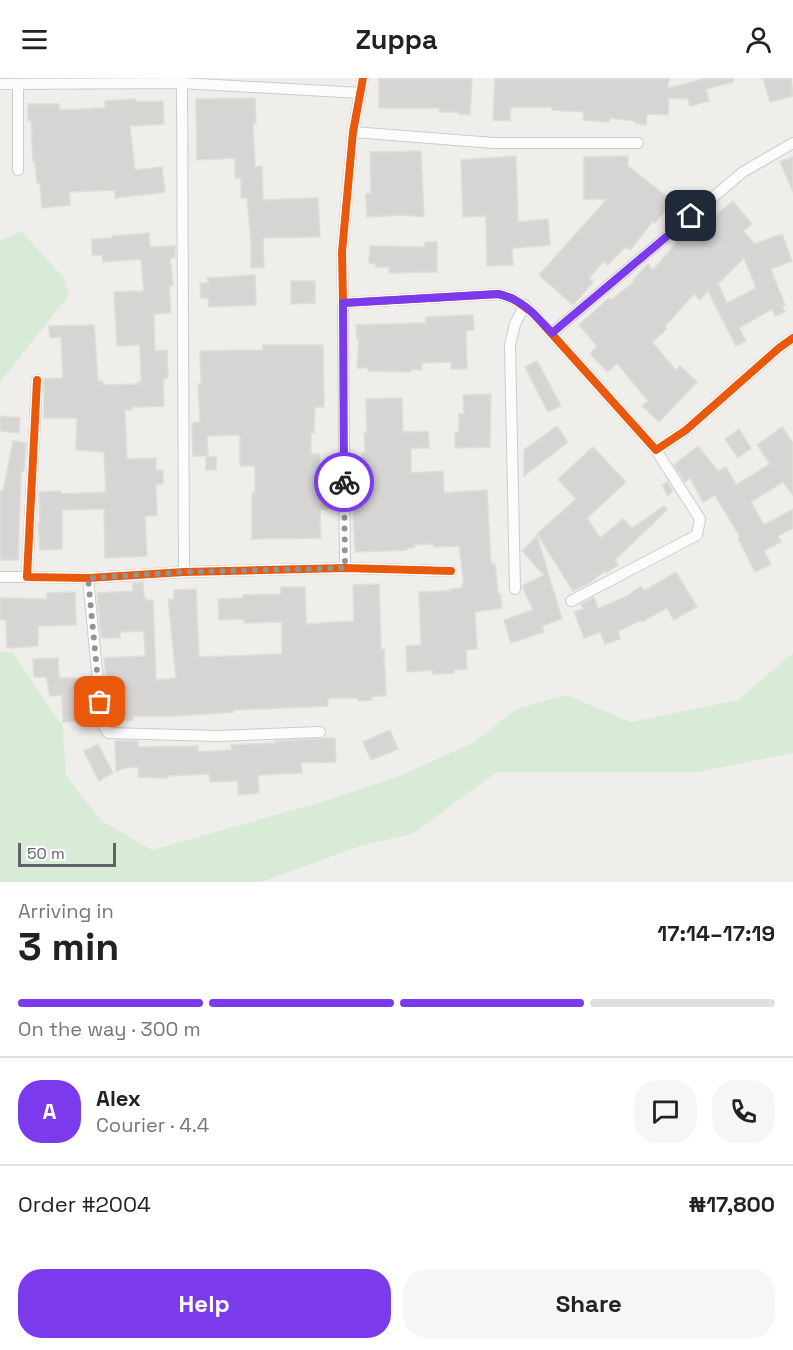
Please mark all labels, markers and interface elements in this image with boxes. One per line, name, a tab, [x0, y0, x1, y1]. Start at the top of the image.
text: Zuppa	[355, 22, 438, 57]
icon: menu	[18, 23, 51, 56]
icon: person	[742, 23, 775, 56]
pin	[665, 190, 716, 241]
icon: home	[674, 199, 707, 232]
courier	[314, 452, 374, 512]
icon: bike	[328, 466, 361, 499]
pin	[74, 676, 125, 727]
icon: bag	[83, 685, 116, 718]
scale bar	[18, 840, 116, 868]
text: 50 m	[27, 843, 65, 864]
text: Arriving in	[18, 898, 114, 924]
text: 17:14–17:19	[657, 919, 775, 947]
text: 3 min	[18, 922, 119, 971]
text: On the way · 300 m	[18, 1016, 201, 1042]
button: chat	[634, 1080, 697, 1143]
button: phone	[712, 1080, 775, 1143]
text: Alex	[96, 1084, 141, 1112]
text: A	[43, 1097, 56, 1125]
text: Courier · 4.4	[96, 1112, 209, 1138]
text: Order #2004	[18, 1190, 151, 1218]
text: ₦17,800	[688, 1190, 775, 1218]
button: Help	[18, 1269, 391, 1338]
button: Share	[403, 1269, 775, 1338]

